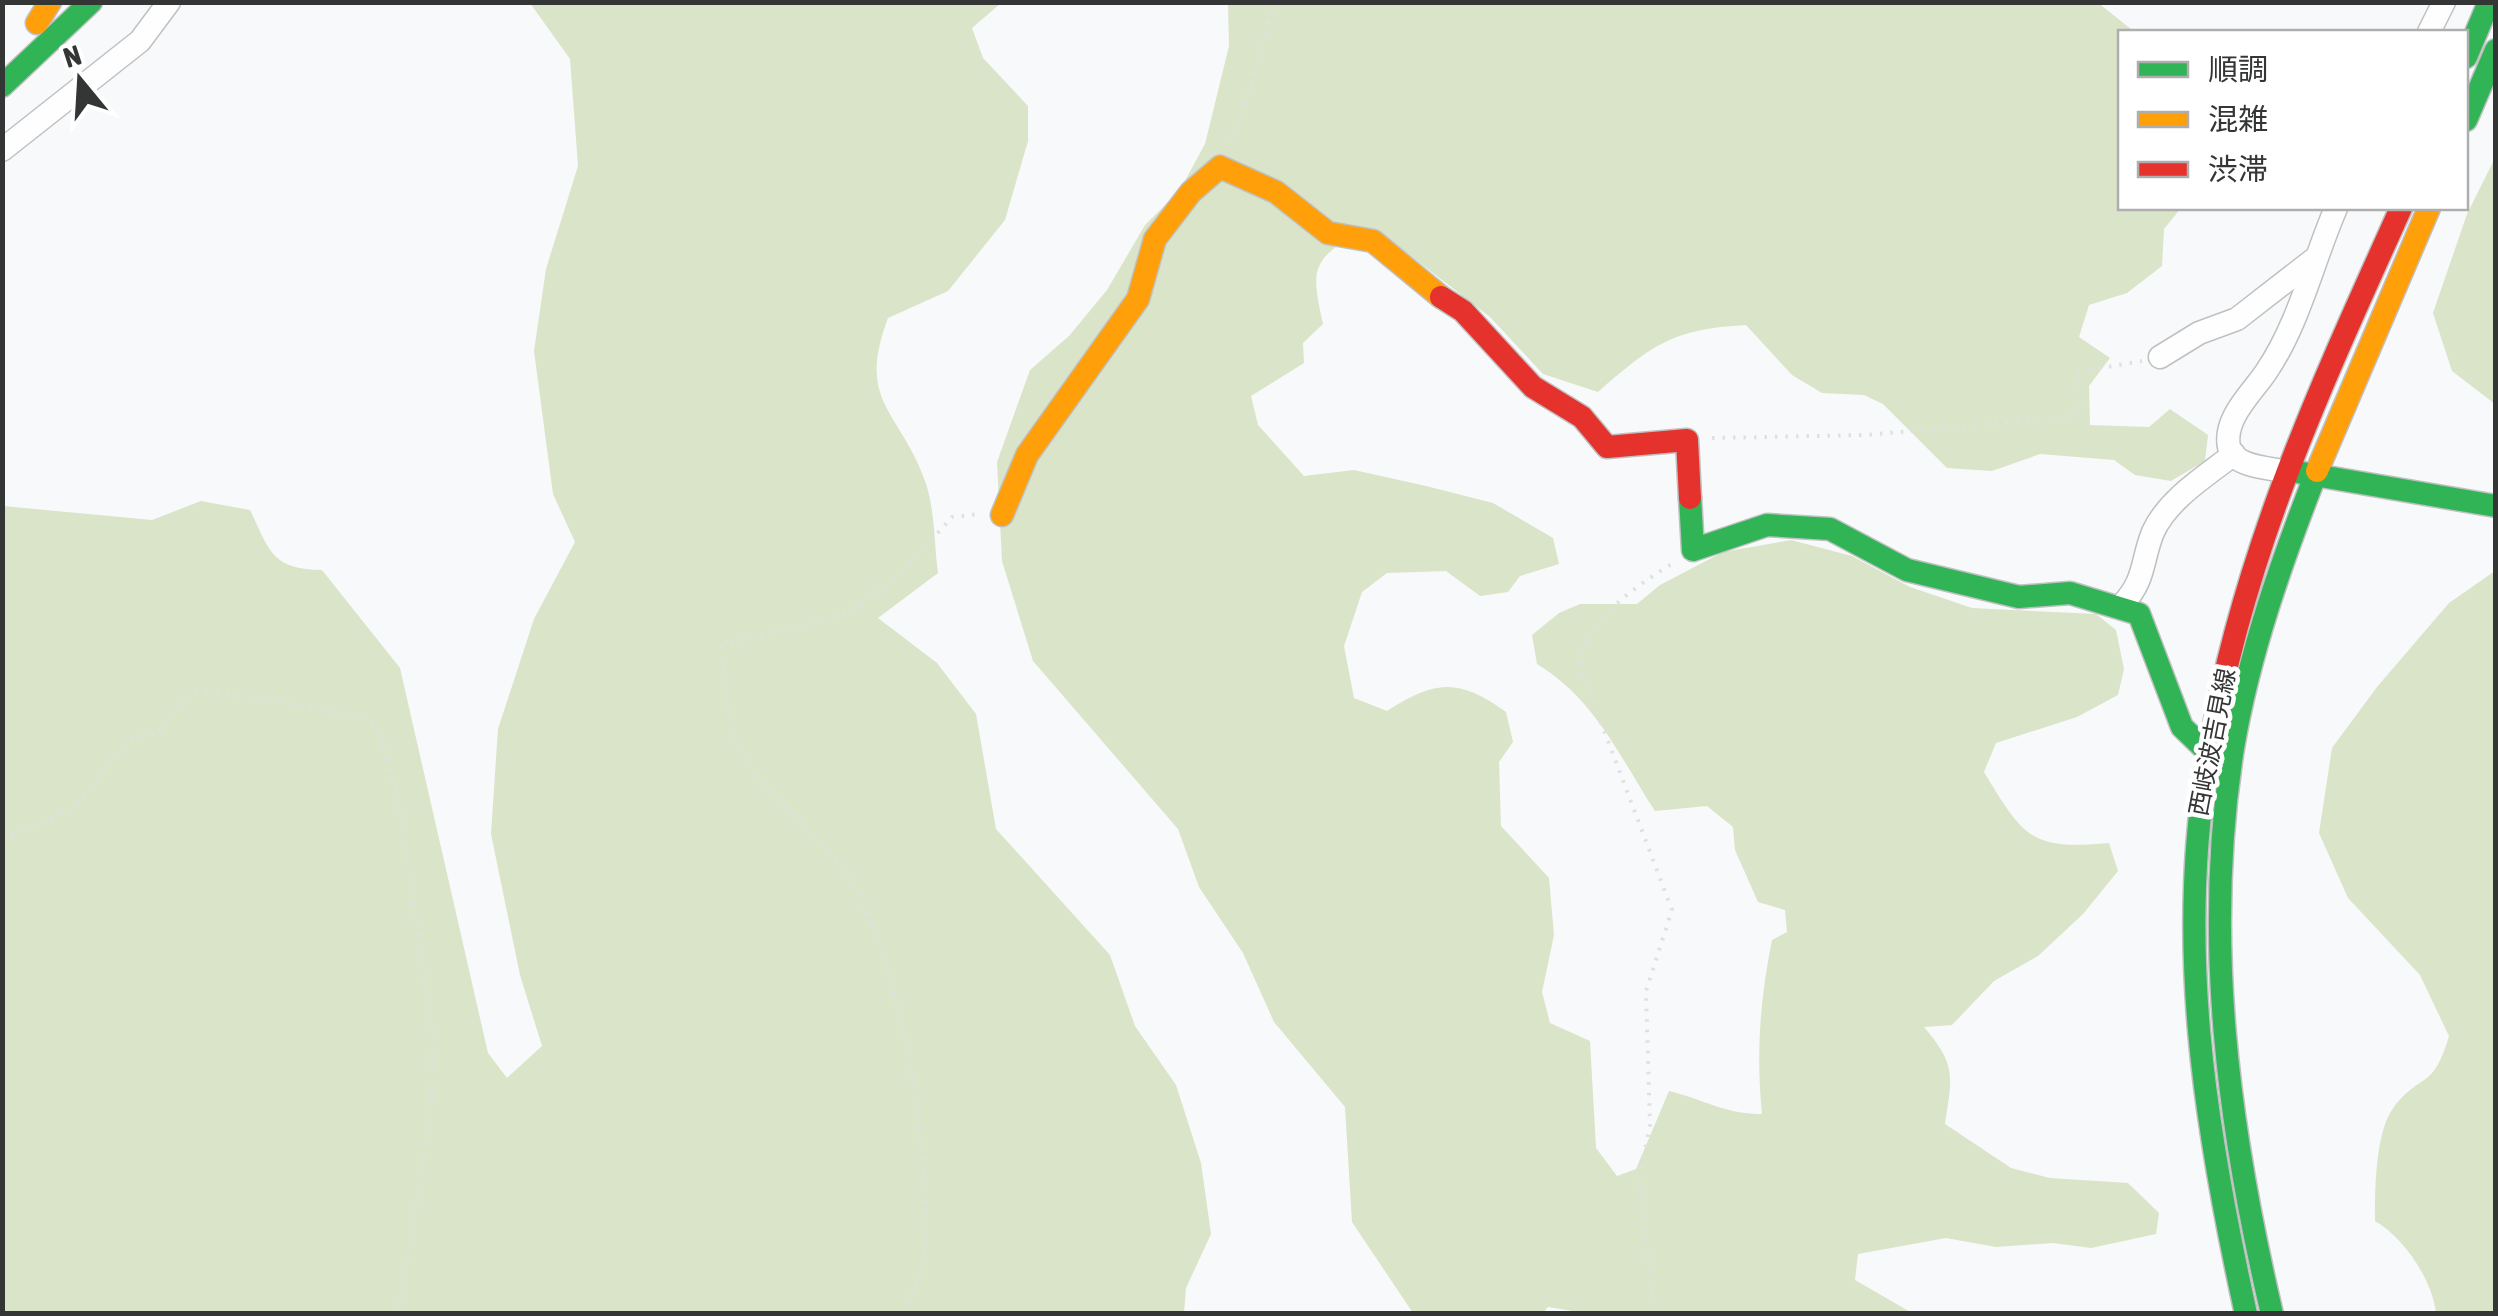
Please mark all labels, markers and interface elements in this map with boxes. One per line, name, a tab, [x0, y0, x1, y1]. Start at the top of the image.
north arrow	[30, 30, 130, 130]
legend	[2118, 30, 2468, 210]
text: N	[59, 38, 85, 74]
text: 順調	[2208, 52, 2268, 86]
text: 混雑	[2208, 102, 2268, 136]
text: 渋滞	[2208, 152, 2268, 186]
street label: 西岐波吉見線	[2184, 666, 2240, 818]

